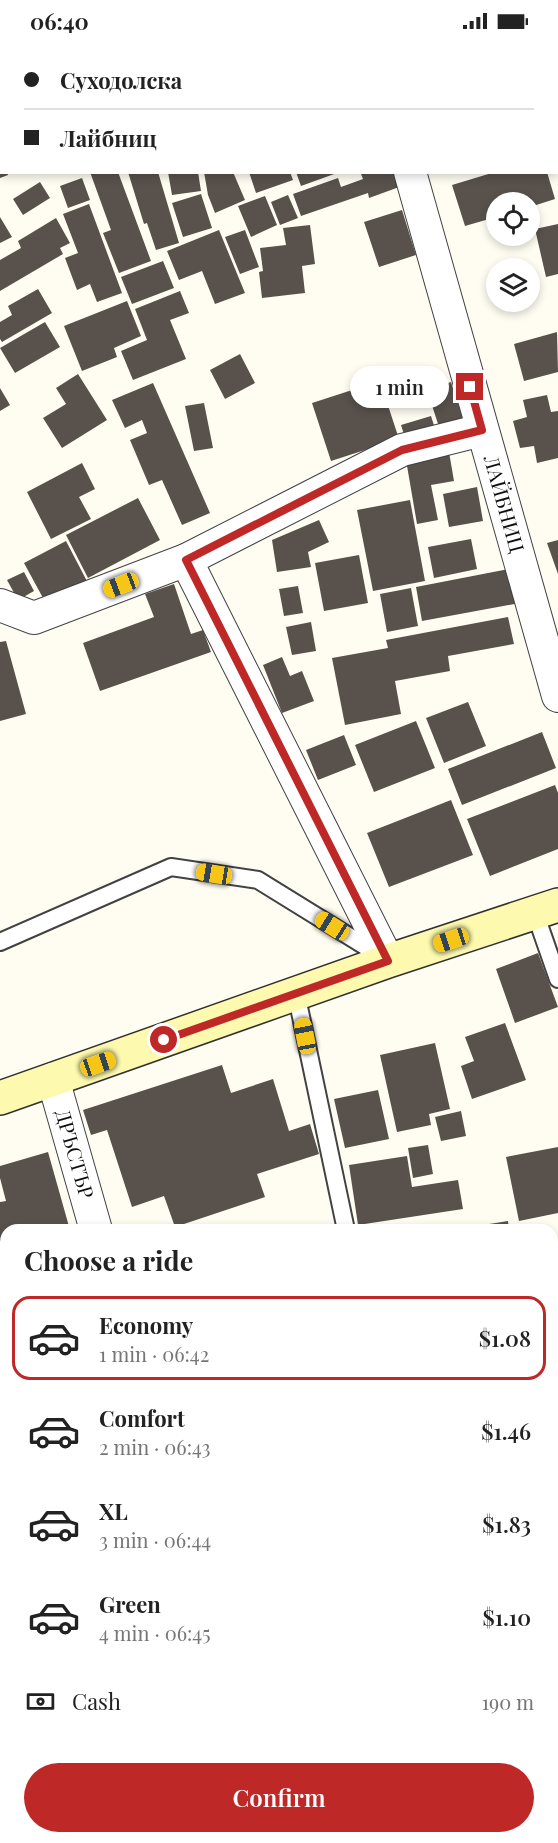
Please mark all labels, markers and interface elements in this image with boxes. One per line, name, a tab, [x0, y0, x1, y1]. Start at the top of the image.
text: 06:40	[30, 6, 89, 36]
text: Суходолска	[60, 65, 182, 95]
text: Лайбниц	[60, 123, 157, 153]
map controls	[486, 192, 540, 312]
button: locate	[486, 192, 540, 246]
button: layers	[486, 258, 540, 312]
callout: 1 min	[350, 366, 449, 408]
text: 1 min	[375, 373, 424, 400]
route end	[456, 373, 483, 400]
street label: ЛАЙБНИЦ	[478, 451, 532, 555]
car	[101, 570, 141, 600]
car	[195, 862, 233, 886]
car	[312, 909, 352, 943]
car	[431, 926, 471, 954]
car	[293, 1017, 317, 1055]
route start	[150, 1026, 177, 1053]
car	[78, 1050, 118, 1078]
street label: ДРЪСТЪР	[50, 1106, 101, 1201]
text: Choose a ride	[24, 1242, 193, 1278]
text: Economy	[99, 1310, 193, 1340]
icon: car	[27, 1311, 81, 1365]
text: $1.08	[479, 1323, 531, 1353]
text: 1 min · 06:42	[99, 1340, 209, 1367]
text: Comfort	[99, 1403, 185, 1433]
icon: car	[27, 1404, 81, 1458]
text: $1.46	[481, 1416, 531, 1446]
text: 2 min · 06:43	[99, 1433, 211, 1460]
text: XL	[99, 1496, 128, 1526]
icon: car	[27, 1497, 81, 1551]
text: $1.83	[482, 1509, 531, 1539]
text: 3 min · 06:44	[99, 1526, 211, 1553]
text: Green	[99, 1589, 161, 1619]
icon: car	[27, 1590, 81, 1644]
text: $1.10	[482, 1602, 531, 1632]
text: 4 min · 06:45	[99, 1619, 211, 1646]
icon: cash	[24, 1685, 57, 1718]
text: Cash	[72, 1686, 121, 1716]
text: 190 m	[482, 1688, 534, 1715]
button: Confirm	[24, 1763, 534, 1832]

